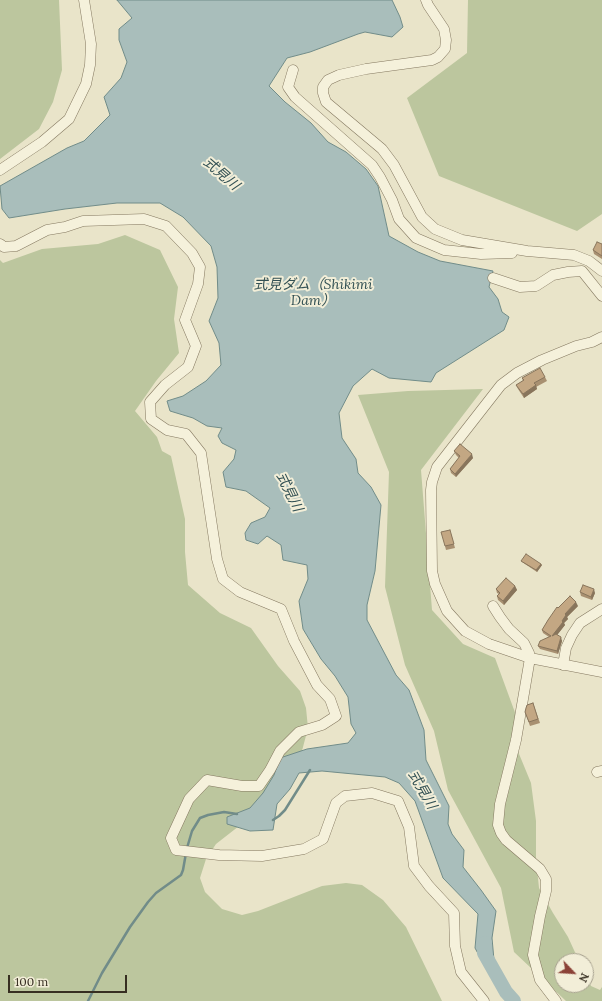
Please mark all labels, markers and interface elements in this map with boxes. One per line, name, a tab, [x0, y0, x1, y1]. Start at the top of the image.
water label: 式見川	[200, 154, 242, 194]
water label: 式見ダム（Shikimi Dam）	[253, 277, 373, 310]
water label: 式見川	[272, 469, 306, 515]
water label: 式見川	[404, 768, 440, 812]
north arrow	[554, 953, 594, 993]
scale bar	[10, 967, 129, 993]
text: N	[576, 971, 592, 984]
text: 100 m	[15, 974, 48, 989]

